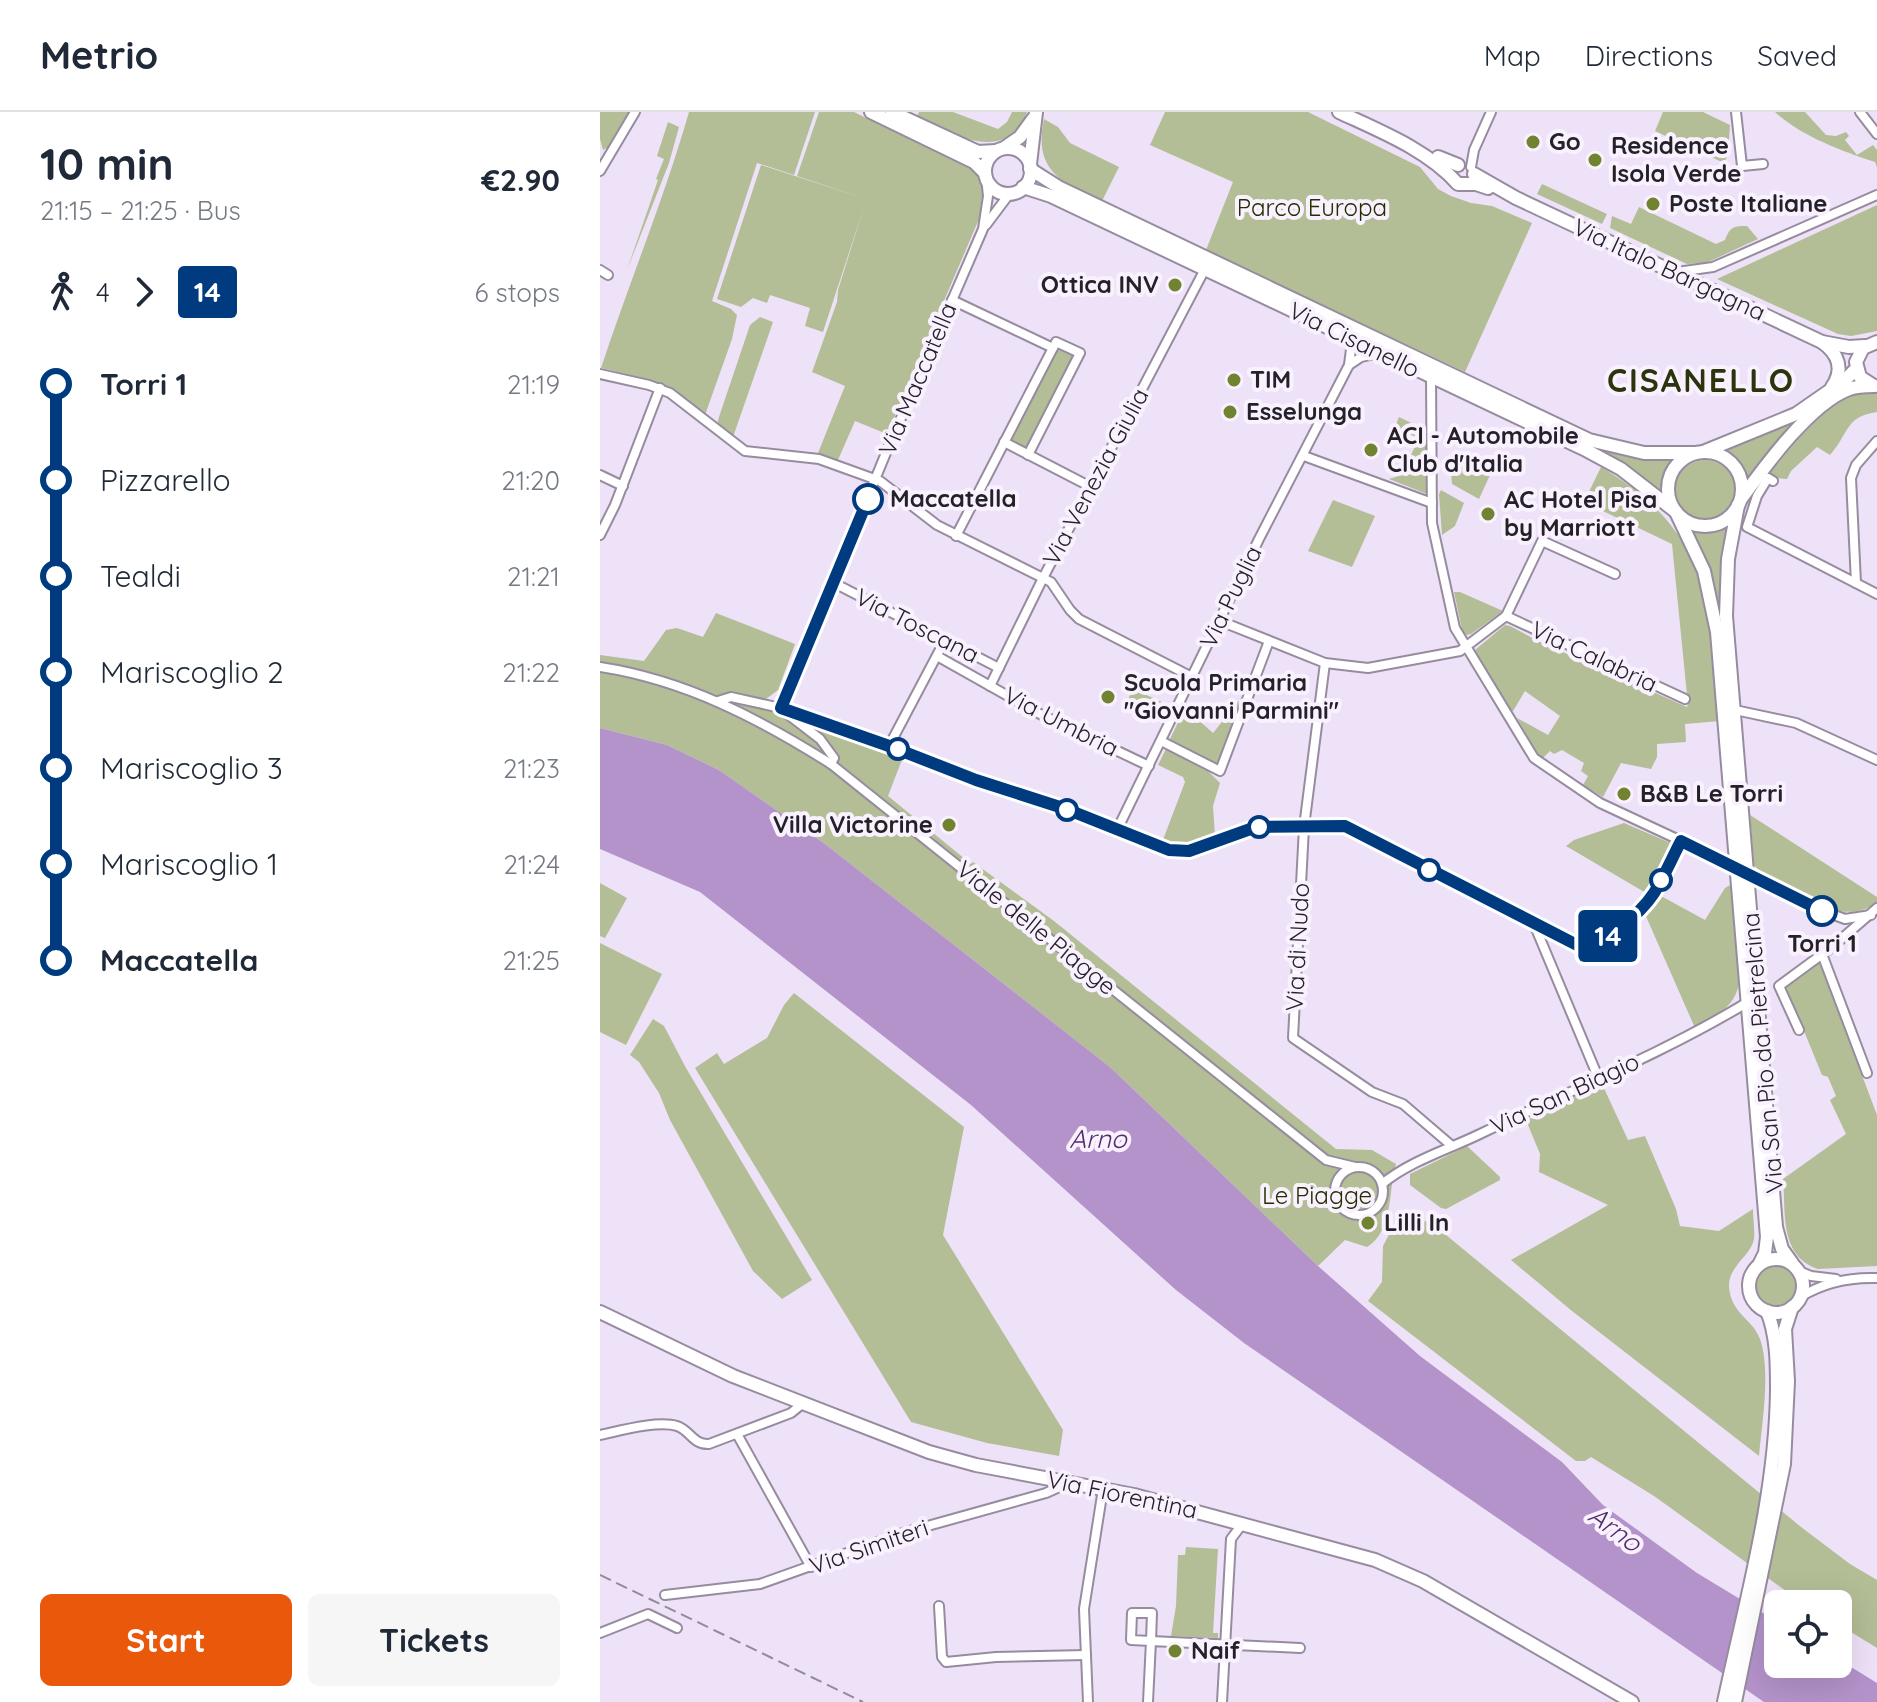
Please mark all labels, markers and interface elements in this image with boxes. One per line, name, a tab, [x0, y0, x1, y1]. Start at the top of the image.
text: Metrio	[40, 31, 158, 79]
text: Map	[1484, 38, 1541, 73]
text: Directions	[1585, 38, 1713, 73]
text: Saved	[1757, 38, 1837, 73]
place label: Go	[1549, 126, 1581, 156]
place label: Residence Isola Verde	[1611, 130, 1741, 188]
marker: Go	[1524, 133, 1542, 151]
text: 10 min	[40, 136, 174, 191]
marker: Residence Isola Verde	[1586, 151, 1604, 169]
text: €2.90	[481, 161, 560, 199]
place label: Poste Italiane	[1669, 188, 1828, 218]
park label: Parco Europa	[1237, 192, 1387, 222]
text: 21:15 – 21:25 · Bus	[40, 194, 241, 227]
marker: Poste Italiane	[1644, 195, 1662, 213]
street label: Via Italo Bargagna	[1568, 211, 1770, 327]
place label: Ottica INV	[1041, 269, 1159, 299]
icon: walk	[40, 270, 84, 314]
icon: forward	[122, 270, 166, 314]
text: 14	[194, 274, 221, 309]
text: 4	[96, 276, 110, 309]
text: 6 stops	[474, 276, 560, 309]
marker: Ottica INV	[1166, 276, 1184, 294]
street label: Via Cisanello	[1284, 295, 1425, 384]
street label: Via Maccatella	[871, 298, 963, 460]
district label: CISANELLO	[1607, 360, 1795, 400]
place label: TIM	[1250, 364, 1291, 394]
text: Torri 1	[100, 365, 187, 403]
text: 21:19	[507, 368, 560, 401]
marker: TIM	[1225, 371, 1243, 389]
street label: Via Venezia Giulia	[1036, 383, 1155, 571]
place label: Esselunga	[1246, 396, 1362, 426]
marker: Esselunga	[1221, 403, 1239, 421]
place label: ACI - Automobile Club d'Italia	[1387, 420, 1579, 478]
marker: ACI - Automobile Club d'Italia	[1362, 441, 1380, 459]
text: Pizzarello	[100, 461, 231, 499]
text: 21:20	[501, 464, 560, 497]
place label: Maccatella	[890, 483, 1017, 513]
marker: Maccatella	[853, 484, 883, 514]
place label: AC Hotel Pisa by Marriott	[1504, 484, 1657, 542]
marker: AC Hotel Pisa by Marriott	[1479, 505, 1497, 523]
street label: Via Puglia	[1193, 541, 1268, 653]
text: Tealdi	[100, 557, 181, 595]
text: 21:21	[507, 560, 560, 593]
street label: Via Toscana	[851, 581, 984, 669]
street label: Via Calabria	[1526, 614, 1662, 698]
text: Mariscoglio 2	[100, 653, 284, 691]
text: 21:22	[502, 656, 560, 689]
place label: Scuola Primaria "Giovanni Parmini"	[1124, 667, 1339, 725]
street label: Via Umbria	[999, 679, 1124, 763]
marker: Scuola Primaria "Giovanni Parmini"	[1099, 688, 1117, 706]
unlabelled marker	[887, 738, 909, 760]
text: Mariscoglio 3	[100, 749, 283, 787]
text: 21:23	[503, 752, 560, 785]
place label: B&B Le Torri	[1640, 778, 1783, 808]
marker: B&B Le Torri	[1615, 785, 1633, 803]
unlabelled marker	[1056, 799, 1078, 821]
place label: Villa Victorine	[773, 809, 933, 839]
marker: Villa Victorine	[940, 816, 958, 834]
unlabelled marker	[1248, 816, 1270, 838]
text: Mariscoglio 1	[100, 845, 278, 883]
text: 21:24	[503, 848, 560, 881]
street label: Viale delle Piagge	[951, 854, 1123, 1001]
unlabelled marker	[1418, 859, 1440, 881]
unlabelled marker	[1650, 869, 1672, 891]
street label: Via di Nudo	[1279, 882, 1315, 1012]
marker: Torri 1	[1807, 896, 1837, 926]
line badge: 14	[1572, 910, 1644, 962]
street label: Via San Pio da Pietrelcina	[1735, 912, 1789, 1195]
text: 14	[1594, 918, 1622, 953]
place label: Torri 1	[1787, 928, 1857, 958]
text: Maccatella	[100, 941, 258, 979]
text: 21:25	[503, 944, 560, 977]
street label: Via San Biagio	[1485, 1046, 1644, 1141]
water label: Arno	[1069, 1122, 1128, 1155]
park label: Le Piagge	[1262, 1180, 1372, 1210]
place label: Lilli In	[1384, 1207, 1449, 1237]
marker: Lilli In	[1359, 1214, 1377, 1232]
street label: Via Fiorentina	[1044, 1463, 1200, 1525]
water label: Arno	[1582, 1498, 1649, 1560]
street label: Via Simiteri	[805, 1512, 932, 1580]
map controls	[1764, 1590, 1852, 1678]
button: locate	[1764, 1590, 1852, 1678]
button: Start	[40, 1594, 292, 1686]
button: Tickets	[308, 1594, 560, 1686]
place label: Naif	[1191, 1635, 1240, 1665]
marker: Naif	[1166, 1642, 1184, 1660]

